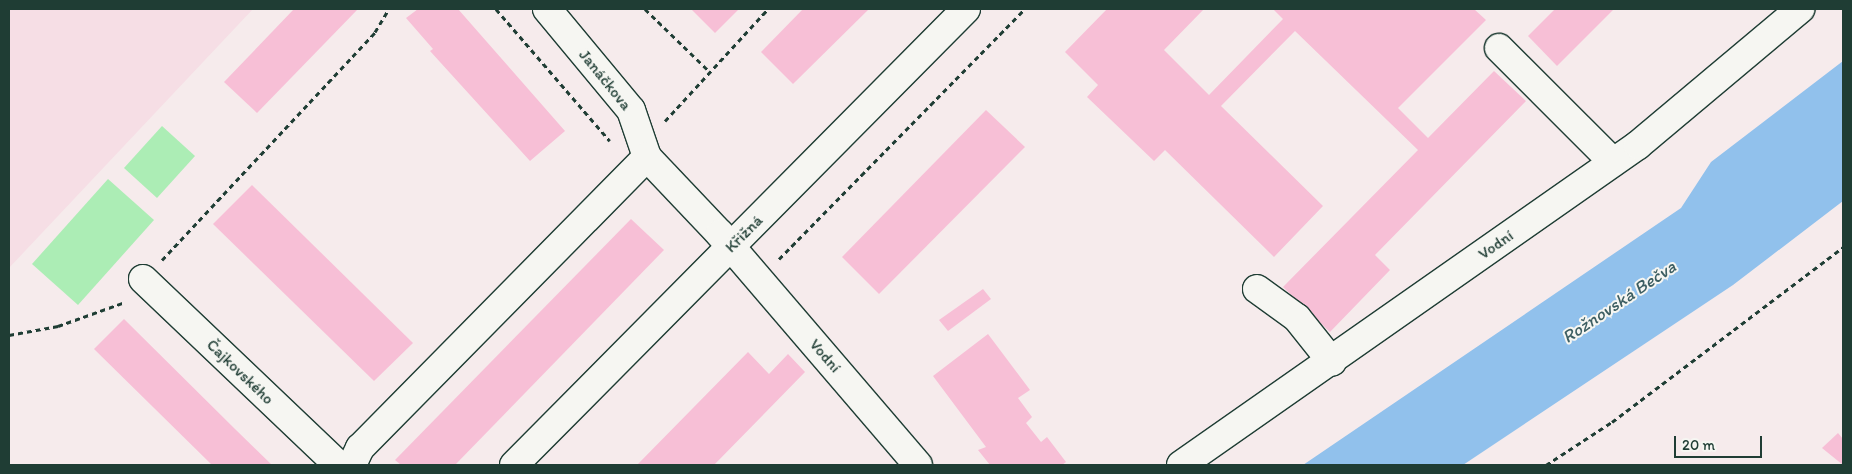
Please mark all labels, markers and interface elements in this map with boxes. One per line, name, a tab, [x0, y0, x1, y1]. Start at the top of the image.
street label: Janáčkova	[575, 46, 635, 114]
street label: Křižná	[721, 211, 767, 257]
street label: Vodní	[1475, 226, 1517, 264]
water label: Rožnovská Bečva	[1558, 256, 1680, 348]
street label: Čajkovského	[202, 335, 278, 409]
street label: Vodní	[805, 335, 845, 377]
scale bar	[1677, 426, 1764, 458]
text: 20 m	[1682, 436, 1715, 454]

